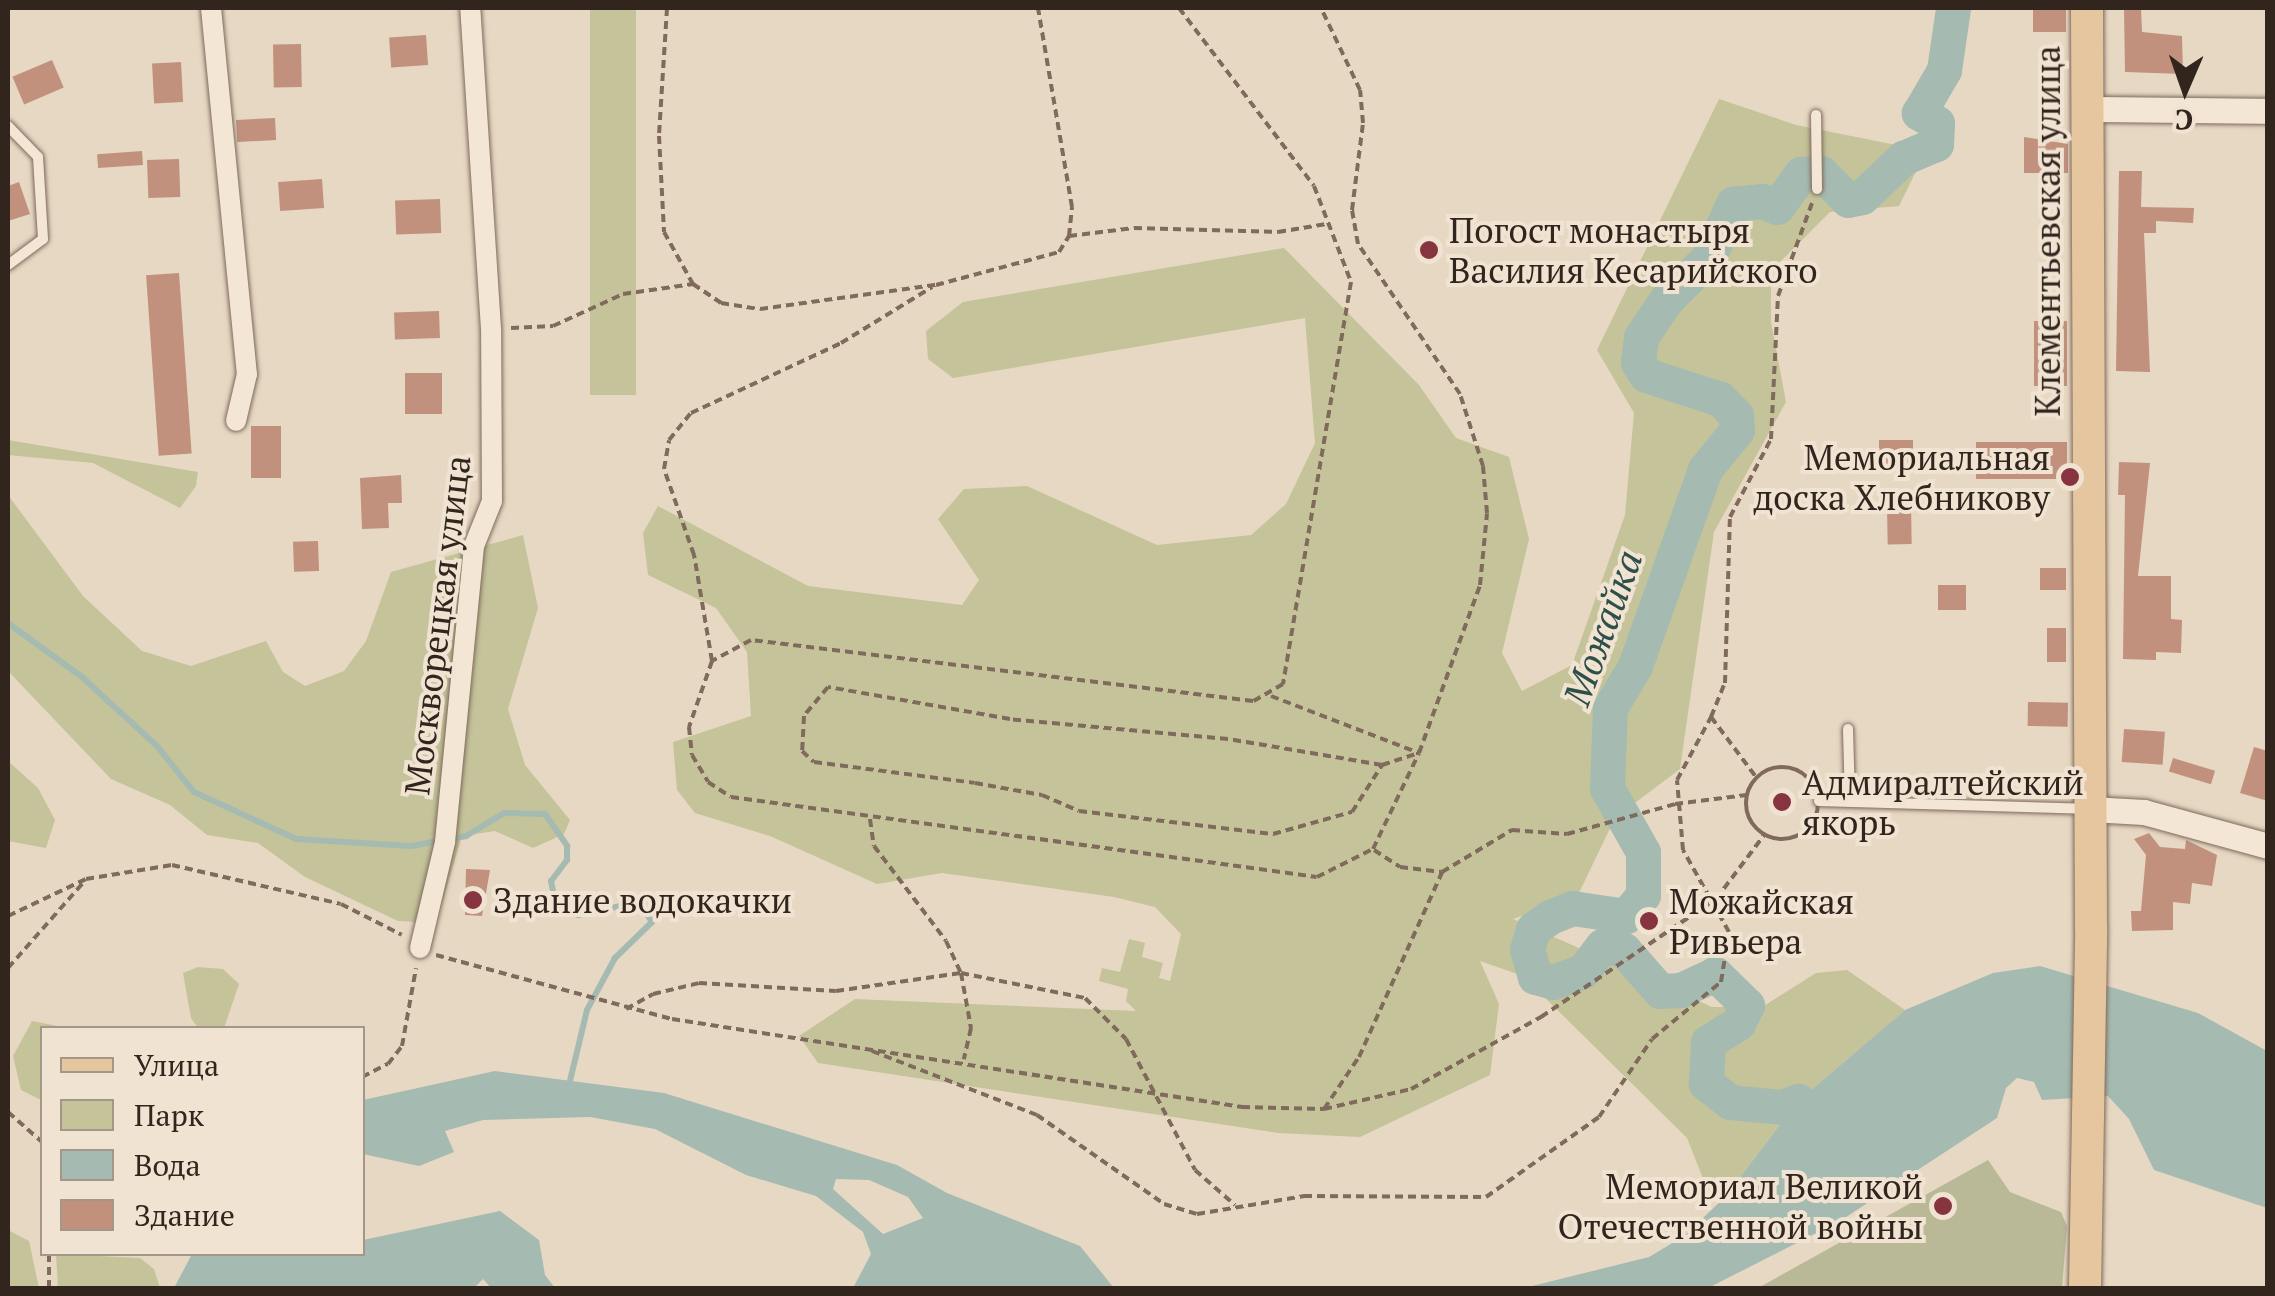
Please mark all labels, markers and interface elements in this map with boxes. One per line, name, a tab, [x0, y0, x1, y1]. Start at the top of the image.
north arrow	[2135, 40, 2235, 140]
street label: Клементьевская улица	[2026, 45, 2068, 417]
text: С	[2174, 102, 2194, 139]
place label: Погост монастыря Василия Кесарийского	[1449, 209, 1818, 291]
marker: Погост монастыря Василия Кесарийского	[1418, 239, 1440, 261]
place label: Мемориальная доска Хлебникову	[1753, 436, 2050, 518]
street label: Москворецкая улица	[395, 453, 479, 797]
marker: Мемориальная доска Хлебникову	[2059, 466, 2081, 488]
water label: Можайка	[1554, 544, 1652, 712]
place label: Адмиралтейский якорь	[1802, 761, 2084, 843]
marker: Адмиралтейский якорь	[1771, 791, 1793, 813]
place label: Здание водокачки	[493, 879, 792, 921]
place label: Можайская Ривьера	[1669, 880, 1854, 962]
marker: Здание водокачки	[462, 889, 484, 911]
marker: Можайская Ривьера	[1638, 910, 1660, 932]
legend	[40, 1026, 365, 1256]
text: Улица	[134, 1045, 219, 1085]
text: Парк	[134, 1095, 204, 1135]
text: Вода	[134, 1145, 201, 1185]
place label: Мемориал Великой Отечественной войны	[1558, 1165, 1923, 1247]
text: Здание	[134, 1195, 235, 1235]
marker: Мемориал Великой Отечественной войны	[1932, 1195, 1954, 1217]

